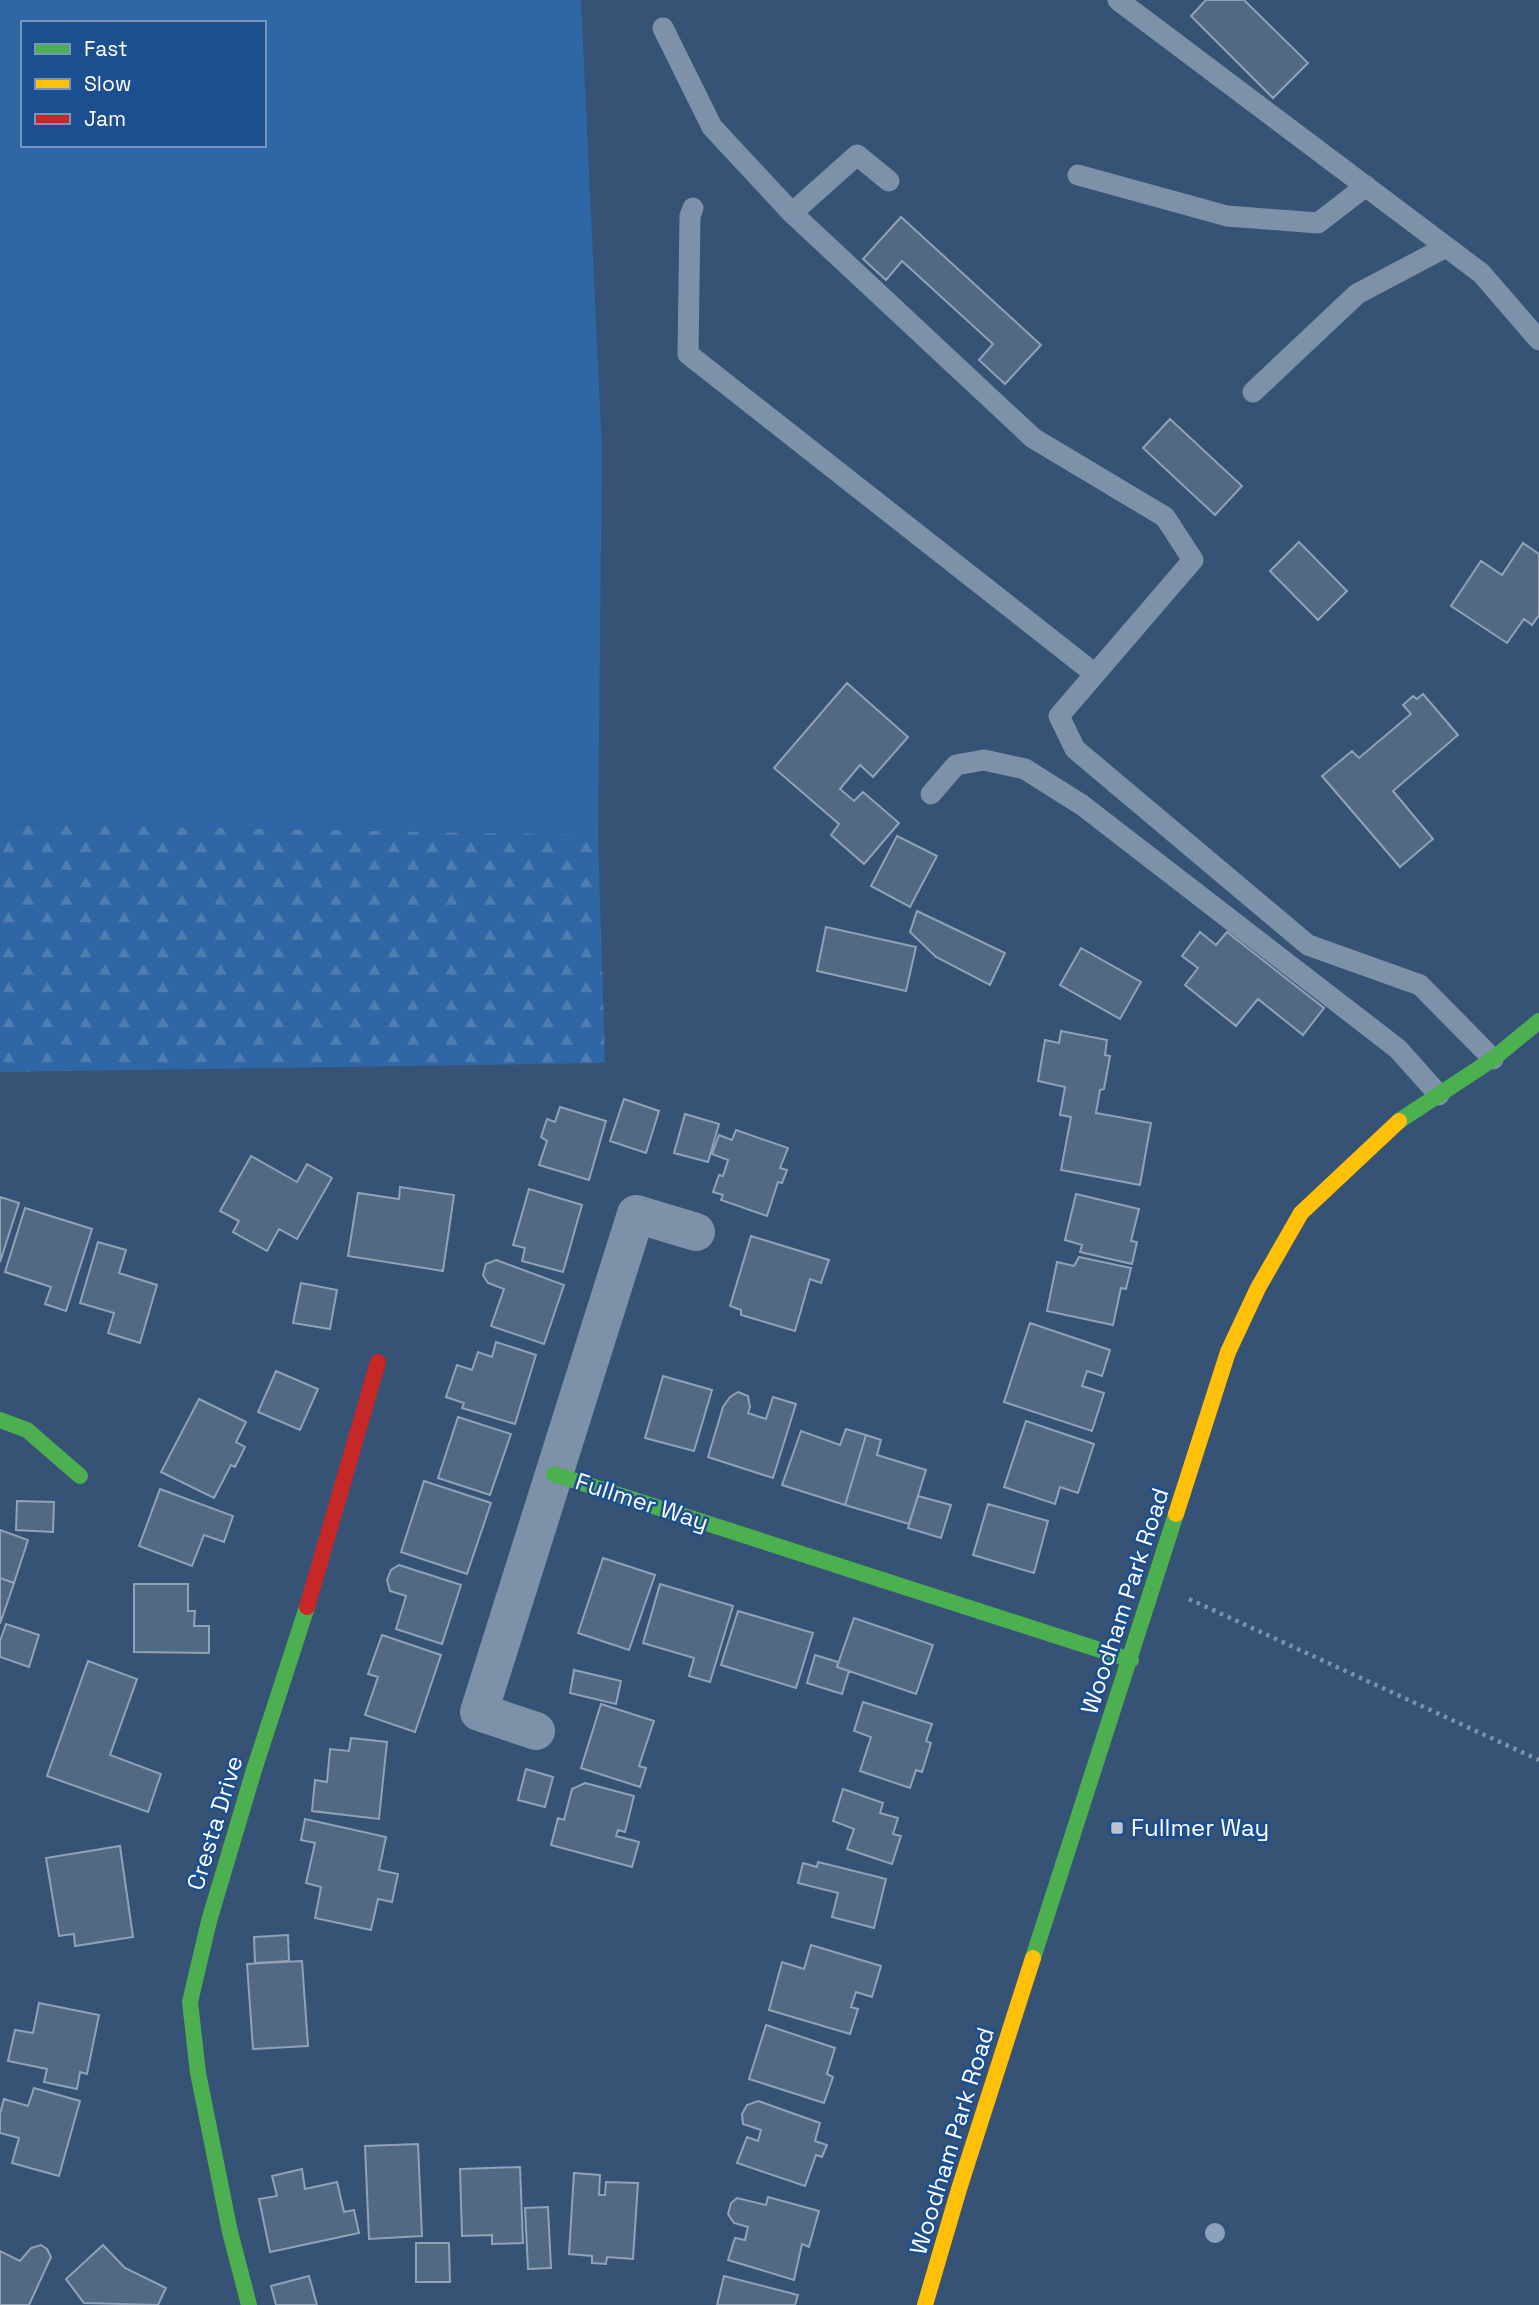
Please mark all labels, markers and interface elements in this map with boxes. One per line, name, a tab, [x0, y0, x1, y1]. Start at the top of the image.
legend	[21, 21, 266, 147]
text: Fast	[84, 35, 128, 62]
text: Slow	[84, 70, 132, 97]
text: Jam	[84, 105, 126, 132]
street label: Fullmer Way	[572, 1465, 713, 1538]
street label: Woodham Park Road	[1073, 1484, 1176, 1718]
street label: Cresta Drive	[179, 1752, 250, 1894]
place label: Fullmer Way	[1131, 1812, 1269, 1843]
marker: Fullmer Way	[1109, 1820, 1125, 1836]
street label: Woodham Park Road	[902, 2023, 1001, 2258]

